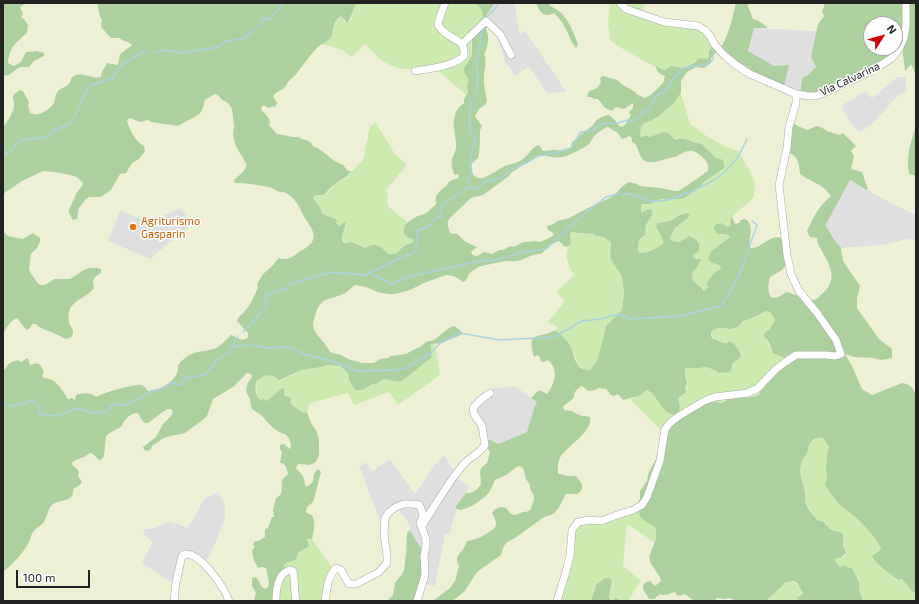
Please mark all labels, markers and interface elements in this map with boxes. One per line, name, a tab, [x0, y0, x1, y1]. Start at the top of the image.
north arrow	[863, 16, 903, 56]
text: N	[885, 22, 900, 36]
street label: Via Calvarina	[818, 59, 882, 99]
place label: Agriturismo Gasparin	[141, 214, 200, 240]
marker: Agriturismo Gasparin	[128, 222, 138, 232]
scale bar	[18, 562, 92, 588]
text: 100 m	[23, 570, 55, 584]

